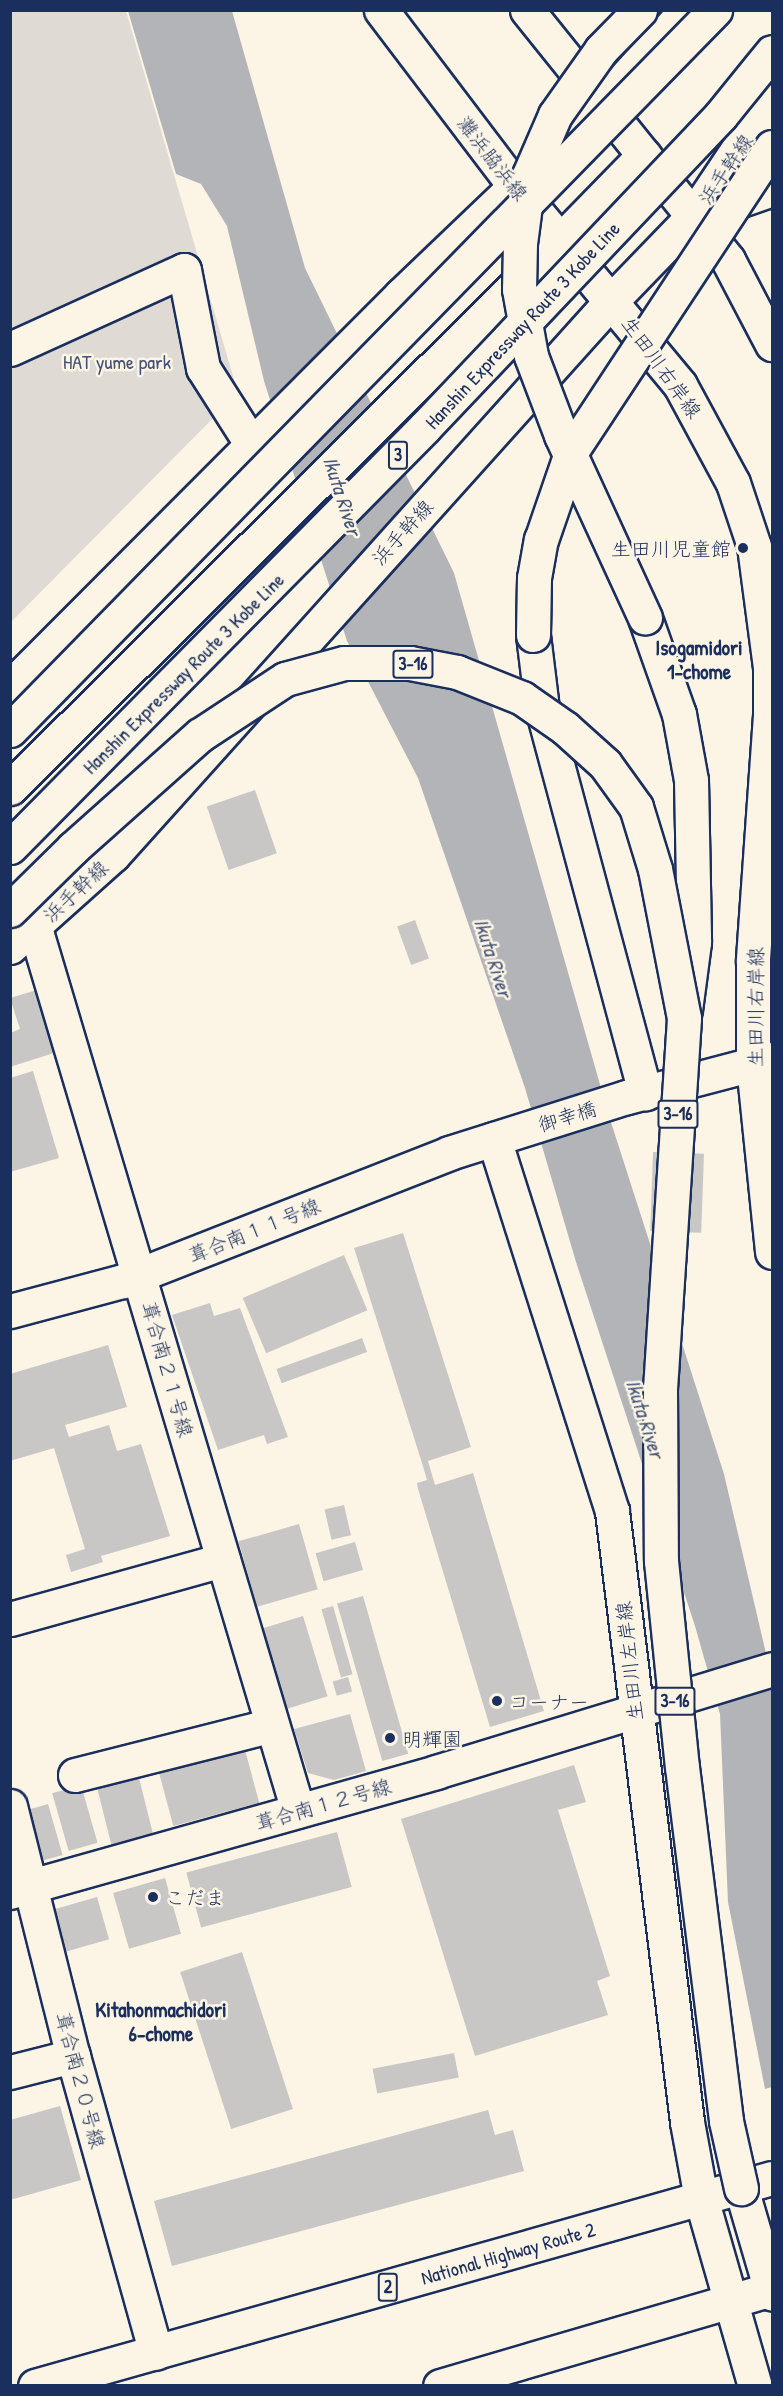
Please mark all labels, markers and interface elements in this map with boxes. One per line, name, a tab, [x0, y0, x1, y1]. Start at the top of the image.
street label: 灘浜脇浜線	[453, 111, 533, 205]
street label: 浜手幹線	[693, 129, 757, 209]
street label: Hanshin Expressway Route 3 Kobe Line	[420, 216, 624, 434]
street label: 生田川右岸線	[617, 311, 707, 423]
park label: HAT yume park	[63, 349, 171, 373]
road number: 3	[388, 440, 408, 470]
water label: Ikuta River	[317, 453, 367, 539]
street label: 浜手幹線	[366, 494, 438, 570]
place label: 生田川児童館	[611, 536, 731, 560]
marker: 生田川児童館	[736, 541, 750, 555]
street label: Hanshin Expressway Route 3 Kobe Line	[77, 567, 289, 779]
district label: Isogamidori 1-chome	[655, 635, 743, 685]
road number: 3-16	[392, 649, 434, 679]
street label: 浜手幹線	[38, 855, 112, 927]
water label: Ikuta River	[468, 915, 518, 1001]
street label: 生田川右岸線	[743, 947, 767, 1067]
street label: 御幸橋	[535, 1096, 599, 1136]
road number: 3-16	[657, 1099, 699, 1129]
street label: 葺合南１１号線	[185, 1193, 323, 1267]
street label: 葺合南２１号線	[137, 1298, 199, 1440]
water label: Ikuta River	[620, 1376, 670, 1462]
street label: 生田川左岸線	[611, 1600, 647, 1722]
road number: 3-16	[654, 1686, 696, 1716]
place label: コーナー	[509, 1689, 589, 1713]
marker: コーナー	[490, 1694, 504, 1708]
place label: 明輝園	[402, 1726, 462, 1750]
marker: 明輝園	[383, 1731, 397, 1745]
street label: 葺合南１２号線	[252, 1773, 394, 1835]
place label: こだま	[165, 1885, 225, 1909]
marker: こだま	[146, 1890, 160, 1904]
district label: Kitahonmachidori 6-chome	[95, 1997, 227, 2047]
street label: 葺合南２０号線	[51, 2009, 111, 2151]
street label: National Highway Route 2	[418, 2217, 598, 2289]
road number: 2	[378, 2272, 398, 2302]

